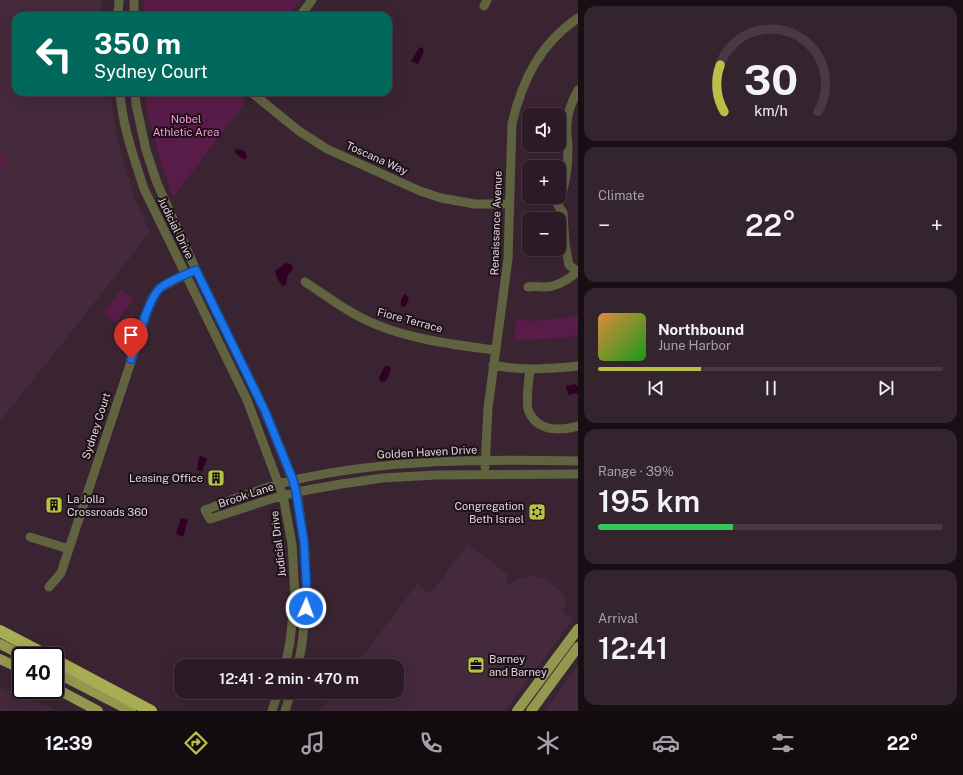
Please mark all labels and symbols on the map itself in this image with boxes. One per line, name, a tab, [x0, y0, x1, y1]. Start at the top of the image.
park label: Nobel Athletic Area	[153, 113, 219, 138]
street label: Toscana Way	[344, 139, 410, 177]
street label: Renaissance Avenue	[488, 170, 504, 276]
street label: Judicial Drive	[156, 195, 196, 261]
street label: Fiore Terrace	[376, 306, 444, 334]
pin	[114, 318, 148, 359]
street label: Sydney Court	[80, 391, 112, 461]
street label: Golden Haven Drive	[377, 443, 477, 461]
building icon: Leasing Office	[206, 468, 226, 488]
place label: Leasing Office	[129, 472, 203, 484]
street label: Brook Lane	[217, 480, 275, 510]
place label: La Jolla Crossroads 360	[67, 493, 148, 518]
building icon: La Jolla Crossroads 360	[44, 495, 64, 515]
place label: Congregation Beth Israel	[455, 500, 524, 525]
synagogue icon: Congregation Beth Israel	[527, 502, 547, 522]
street label: Judicial Drive	[268, 510, 288, 578]
position arrow	[285, 587, 327, 629]
speed limit sign: 40	[12, 647, 64, 699]
place label: Barney and Barney	[489, 653, 547, 678]
office icon: Barney and Barney	[466, 655, 486, 675]

